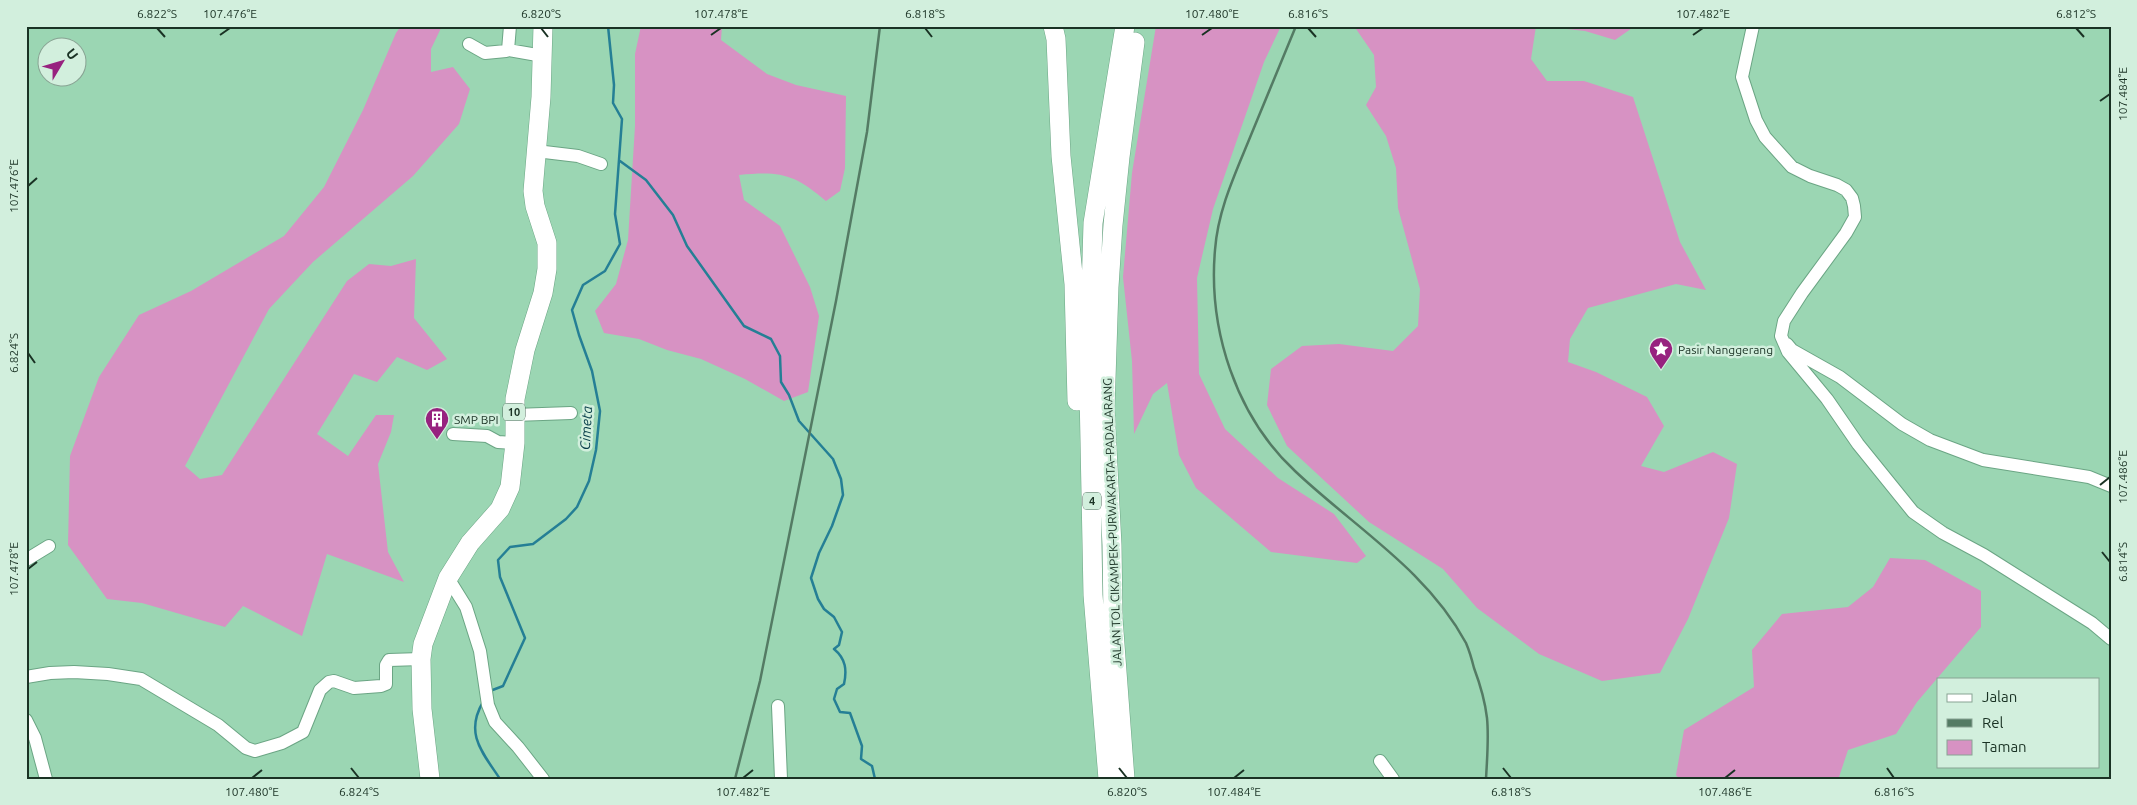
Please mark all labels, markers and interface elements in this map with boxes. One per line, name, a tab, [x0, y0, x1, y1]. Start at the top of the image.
text: 6.822°S	[137, 7, 177, 20]
text: 107.476°E	[203, 7, 257, 20]
text: 6.820°S	[521, 7, 561, 20]
text: 107.478°E	[694, 7, 748, 20]
text: 6.818°S	[905, 7, 945, 20]
text: 107.480°E	[1185, 7, 1239, 20]
text: 6.816°S	[1288, 7, 1328, 20]
text: 107.482°E	[1676, 7, 1730, 20]
text: 6.812°S	[2056, 7, 2096, 20]
north arrow	[38, 38, 88, 88]
text: U	[63, 45, 82, 63]
text: 107.484°E	[2116, 67, 2129, 121]
text: 107.476°E	[7, 159, 20, 213]
text: 6.824°S	[7, 333, 20, 373]
place icon: Pasir Nanggerang	[1648, 336, 1674, 370]
place label: Pasir Nanggerang	[1678, 343, 1773, 356]
street label: JALAN TOL CIKAMPEK–PURWAKARTA–PADALARANG	[1100, 378, 1124, 666]
road number: 10	[503, 404, 525, 421]
water label: Cimeta	[577, 405, 595, 450]
building icon: SMP BPI	[424, 406, 450, 440]
place label: SMP BPI	[454, 413, 499, 426]
text: 107.486°E	[2116, 450, 2129, 504]
road number: 4	[1083, 492, 1101, 510]
text: 107.478°E	[7, 542, 20, 596]
text: 6.814°S	[2116, 542, 2129, 582]
legend	[1937, 678, 2100, 768]
text: Jalan	[1982, 688, 2017, 705]
text: Rel	[1982, 714, 2004, 731]
text: Taman	[1982, 738, 2027, 755]
text: 107.480°E	[225, 785, 279, 798]
text: 6.824°S	[339, 785, 379, 798]
text: 107.482°E	[716, 785, 770, 798]
text: 6.820°S	[1107, 785, 1147, 798]
text: 107.484°E	[1207, 785, 1261, 798]
text: 6.818°S	[1491, 785, 1531, 798]
text: 107.486°E	[1698, 785, 1752, 798]
text: 6.816°S	[1874, 785, 1914, 798]

